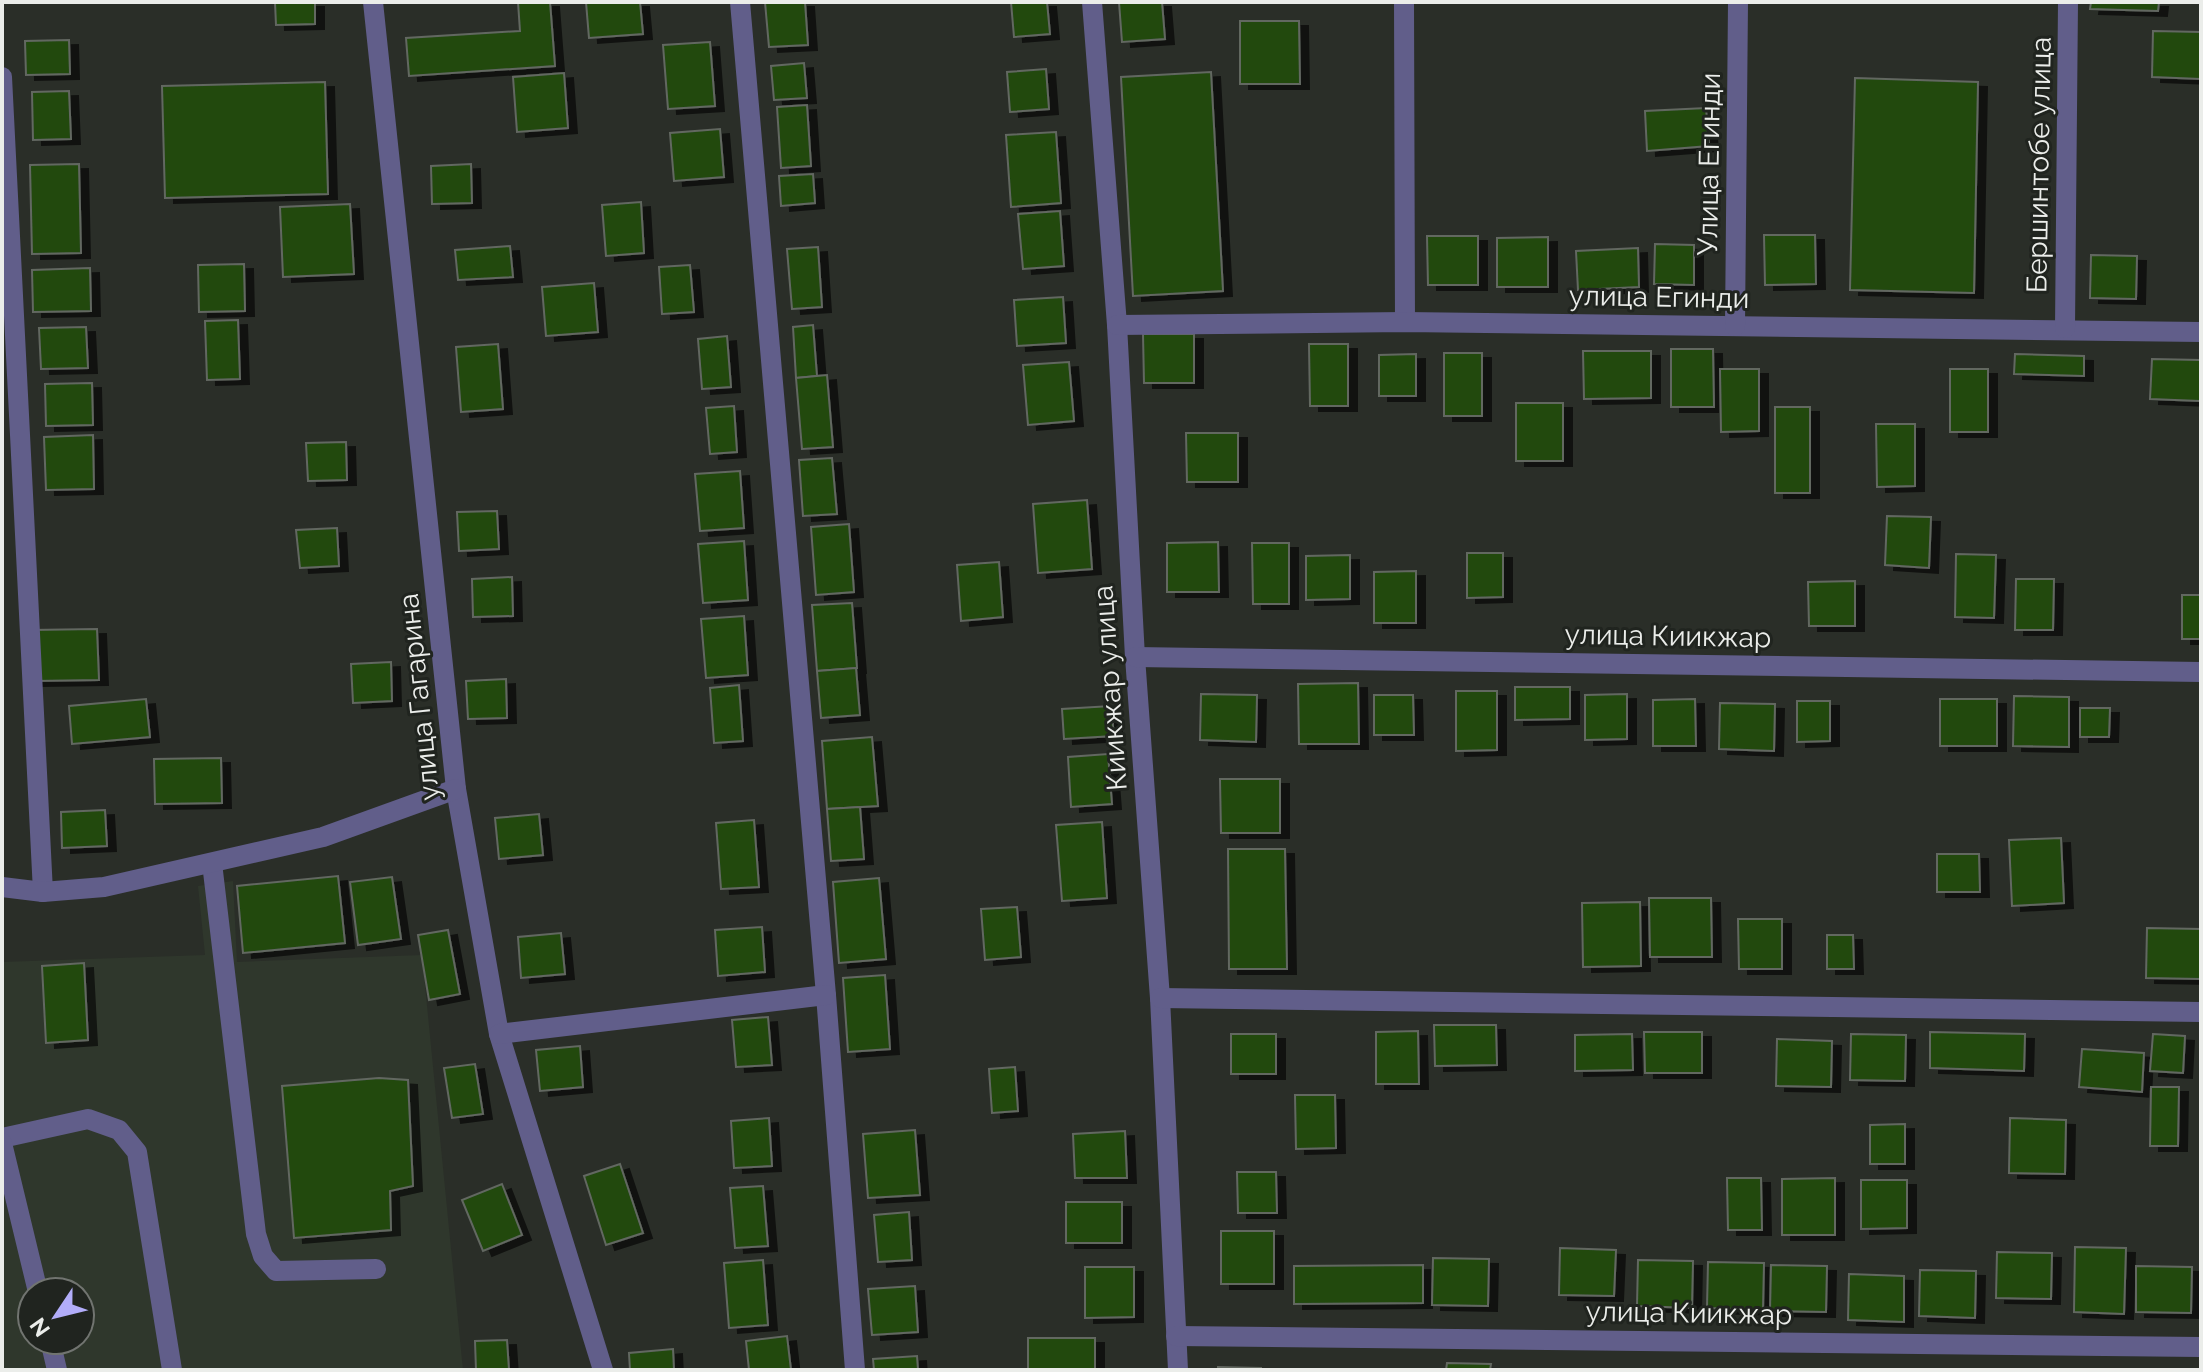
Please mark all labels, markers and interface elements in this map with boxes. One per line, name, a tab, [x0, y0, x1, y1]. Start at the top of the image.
street label: Бершинтобе улица	[2020, 37, 2058, 293]
street label: Улица Егинди	[1691, 72, 1727, 256]
street label: улица Егинди	[1569, 279, 1749, 315]
street label: Киикжар улица	[1086, 584, 1134, 792]
street label: улица Гагарина	[392, 592, 446, 802]
street label: улица Киикжар	[1564, 618, 1772, 654]
north arrow	[16, 1276, 96, 1356]
street label: улица Киикжар	[1585, 1295, 1793, 1331]
text: N	[24, 1313, 55, 1342]

